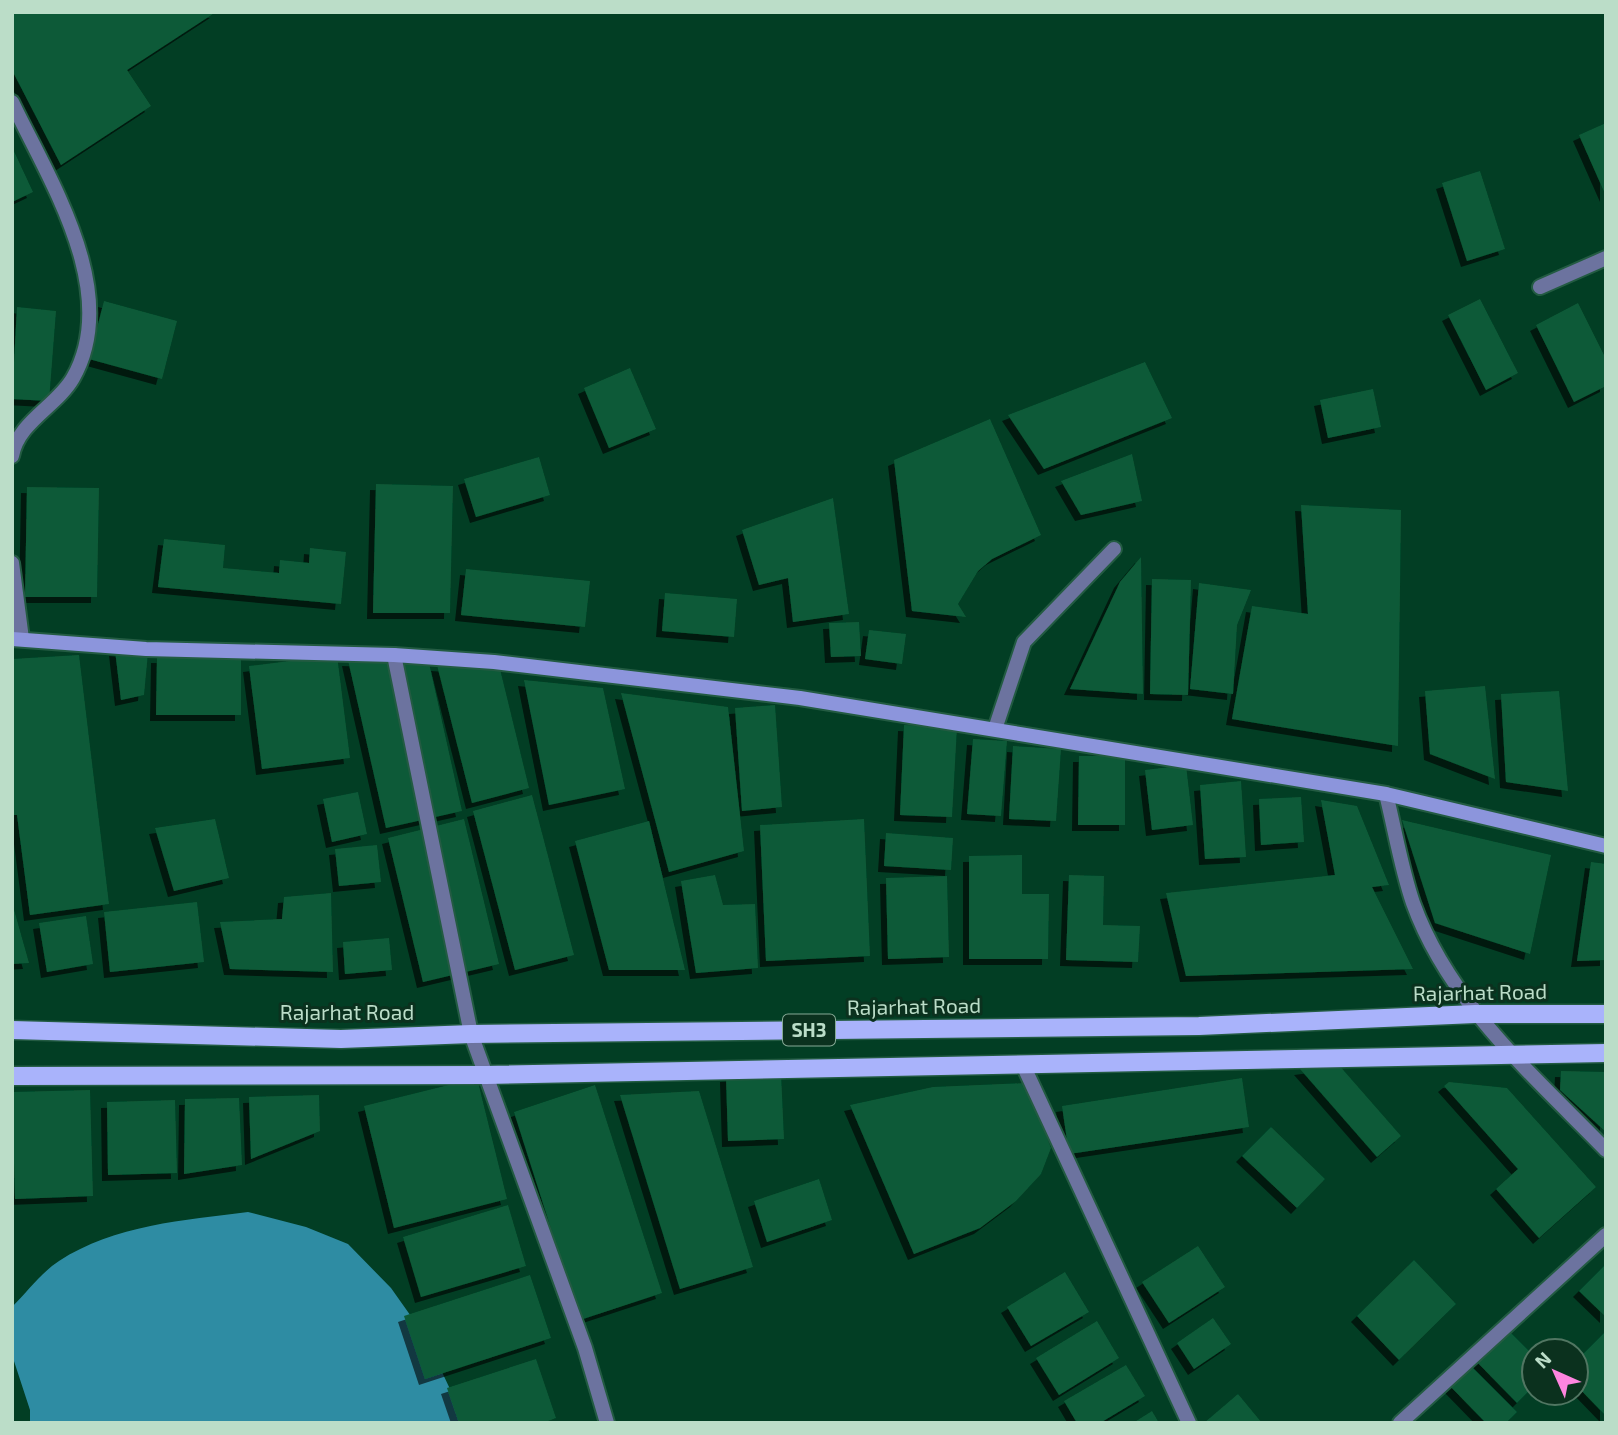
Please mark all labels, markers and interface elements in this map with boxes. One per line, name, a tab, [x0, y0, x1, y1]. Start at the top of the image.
street label: Rajarhat Road	[1413, 978, 1547, 1006]
street label: Rajarhat Road	[847, 992, 981, 1020]
street label: Rajarhat Road	[280, 999, 414, 1025]
road number: SH3	[783, 1014, 835, 1046]
north arrow	[1520, 1337, 1590, 1407]
text: N	[1530, 1347, 1556, 1373]

